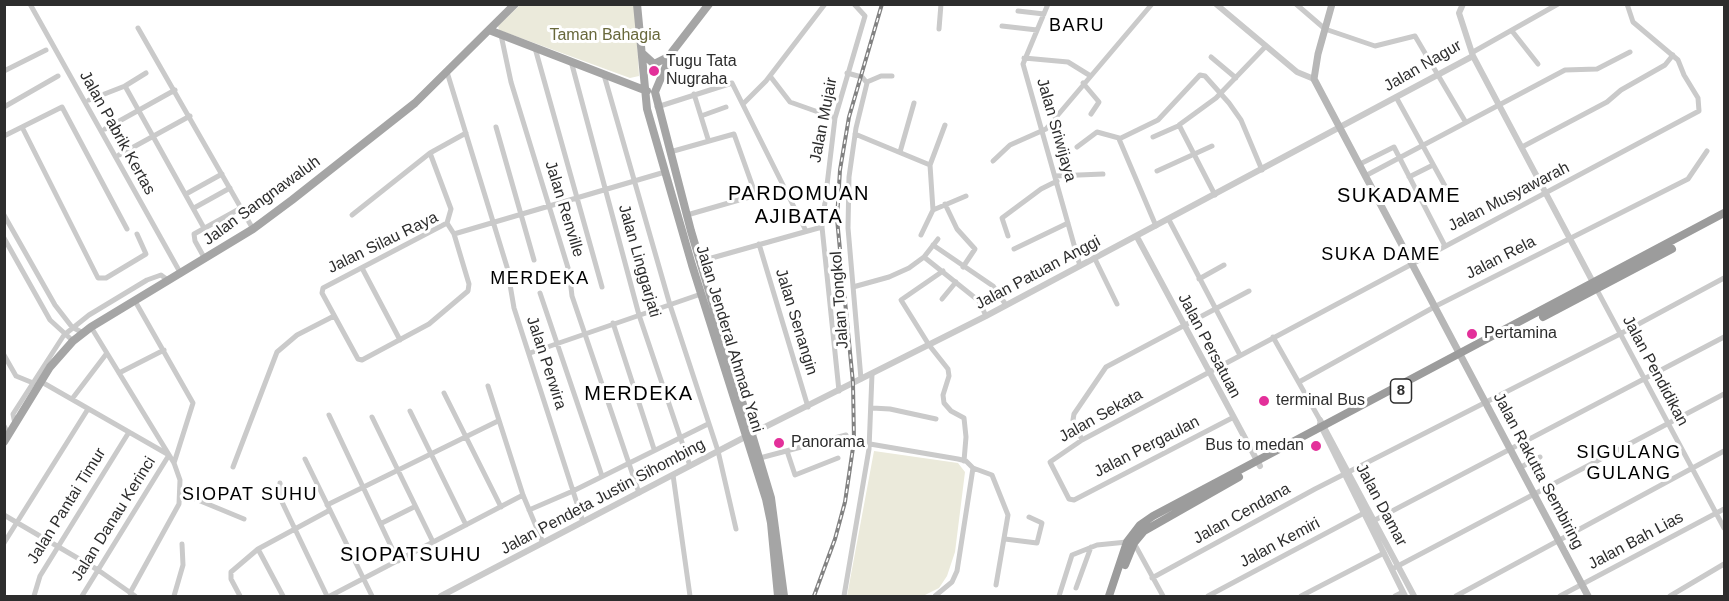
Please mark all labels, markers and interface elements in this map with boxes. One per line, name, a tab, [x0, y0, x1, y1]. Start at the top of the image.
district label: BARU	[1049, 15, 1105, 37]
park label: Taman Bahagia	[549, 26, 661, 46]
street label: Jalan Nagur	[1381, 36, 1465, 96]
place label: Tugu Tata Nugraha	[666, 52, 737, 90]
marker: Tugu Tata Nugraha	[647, 64, 661, 78]
street label: Jalan Pabrik Kertas	[75, 68, 159, 198]
street label: Jalan Mujair	[806, 76, 842, 164]
street label: Jalan Sriwijaya	[1032, 76, 1080, 184]
street label: Jalan Sangnawaluh	[200, 152, 324, 250]
street label: Jalan Musyawarah	[1445, 158, 1573, 236]
street label: Jalan Renville	[540, 159, 588, 259]
district label: PARDOMUAN AJIBATA	[728, 182, 870, 229]
district label: SUKADAME	[1337, 184, 1461, 208]
street label: Jalan Linggarjati	[614, 202, 664, 320]
street label: Jalan Silau Raya	[325, 208, 441, 278]
street label: Jalan Patuan Anggi	[972, 232, 1104, 314]
street label: Jalan Rela	[1463, 232, 1539, 284]
street label: Jalan Jenderal Ahmad Yani	[691, 243, 767, 435]
district label: SUKA DAME	[1321, 244, 1441, 266]
street label: Jalan Tongkol	[827, 251, 853, 349]
street label: Jalan Senangin	[771, 266, 821, 378]
district label: MERDEKA	[490, 268, 590, 290]
street label: Jalan Persatuan	[1173, 290, 1245, 402]
street label: Jalan Pendidikan	[1618, 313, 1692, 429]
street label: Jalan Perwira	[522, 314, 570, 412]
place label: Pertamina	[1484, 324, 1557, 344]
marker: Pertamina	[1465, 327, 1479, 341]
road number: 8	[1390, 379, 1412, 403]
district label: MERDEKA	[584, 382, 694, 406]
street label: Jalan Sekata	[1056, 385, 1146, 447]
street label: Jalan Rakutta Sembiring	[1489, 390, 1587, 552]
place label: terminal Bus	[1276, 391, 1365, 411]
marker: terminal Bus	[1257, 394, 1271, 408]
street label: Jalan Pergaulan	[1091, 412, 1203, 482]
place label: Panorama	[791, 433, 865, 453]
street label: Jalan Pendeta Justin Sihombing	[498, 435, 708, 559]
marker: Panorama	[772, 436, 786, 450]
place label: Bus to medan	[1205, 436, 1304, 456]
marker: Bus to medan	[1309, 439, 1323, 453]
district label: SIGULANG GULANG	[1576, 442, 1682, 484]
street label: Jalan Pantai Timur	[24, 445, 110, 567]
street label: Jalan Danau Kerinci	[68, 453, 160, 585]
street label: Jalan Damar	[1351, 460, 1411, 550]
street label: Jalan Cendana	[1190, 480, 1294, 548]
district label: SIOPAT SUHU	[182, 484, 318, 506]
street label: Jalan Bah Lias	[1585, 508, 1687, 574]
street label: Jalan Kemiri	[1237, 514, 1323, 572]
district label: SIOPATSUHU	[340, 543, 482, 567]

